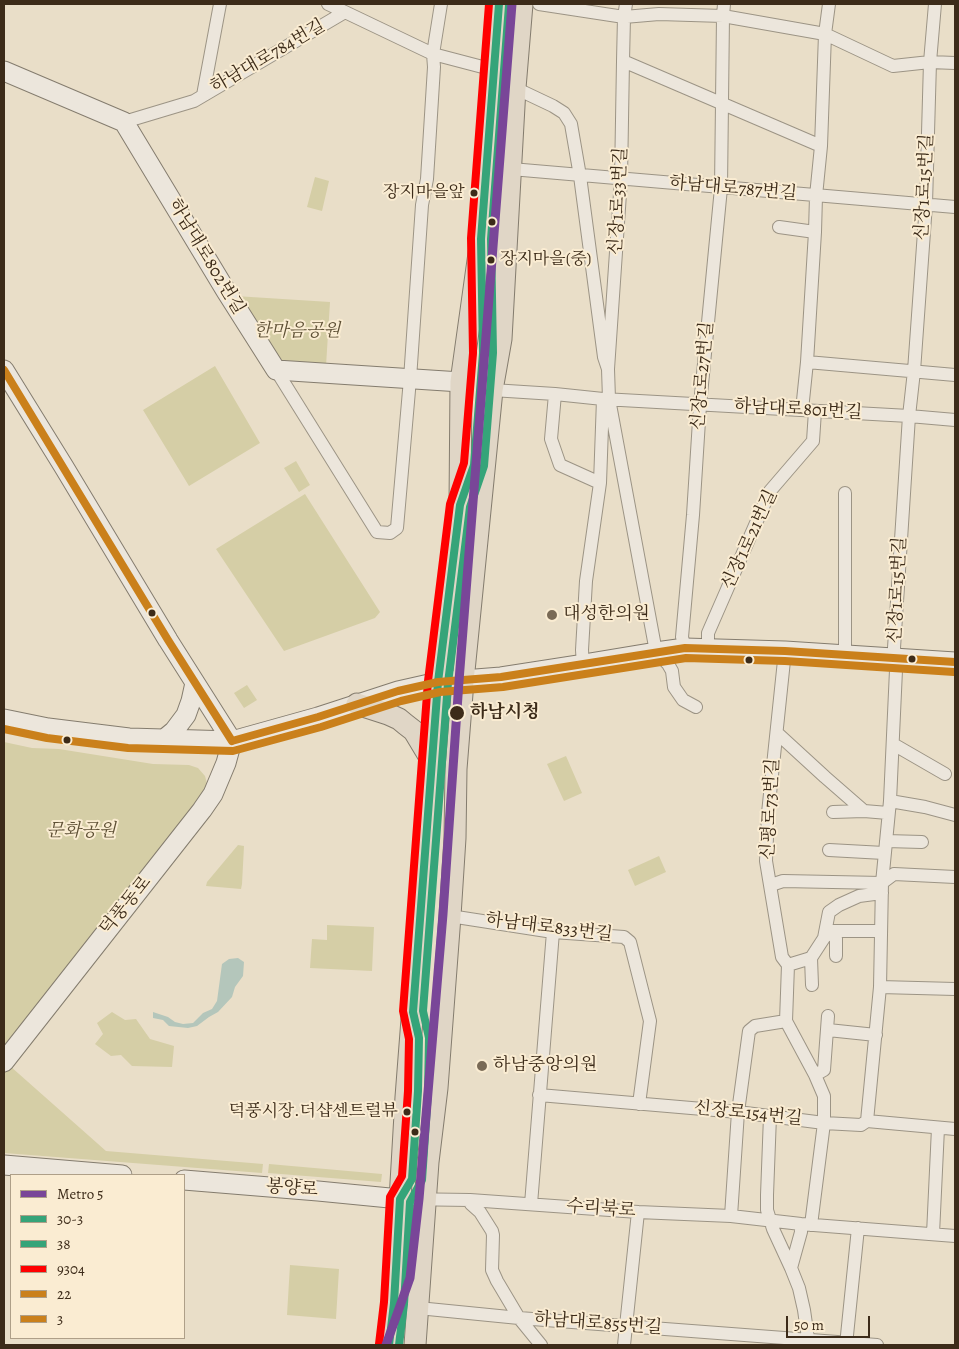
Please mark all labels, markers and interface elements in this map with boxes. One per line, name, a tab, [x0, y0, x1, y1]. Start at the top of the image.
street label: 하남대로784번길	[207, 15, 329, 99]
street label: 신장1로15번길	[911, 133, 939, 241]
street label: 신장1로33번길	[605, 146, 633, 256]
street label: 하남대로787번길	[668, 173, 798, 205]
place label: 장지마을앞	[383, 183, 465, 203]
marker: 장지마을앞	[469, 188, 479, 198]
street label: 하남대로802번길	[163, 195, 249, 319]
unlabelled marker	[487, 217, 497, 227]
place label: 장지마을(중)	[500, 250, 591, 270]
marker: 장지마을(중)	[486, 255, 496, 265]
park label: 한마음공원	[254, 321, 340, 343]
street label: 신장1로27번길	[687, 321, 719, 431]
street label: 하남대로801번길	[733, 396, 863, 424]
street label: 신장1로21번길	[717, 487, 783, 593]
street label: 신장1로15번길	[884, 536, 912, 644]
place label: 대성한의원	[563, 604, 650, 626]
unlabelled marker	[147, 608, 157, 618]
marker: 대성한의원	[545, 608, 559, 622]
unlabelled marker	[907, 654, 917, 664]
unlabelled marker	[744, 655, 754, 665]
place label: 하남시청	[470, 702, 540, 724]
marker: 하남시청	[448, 704, 466, 722]
unlabelled marker	[62, 735, 72, 745]
street label: 신평로73번길	[758, 758, 784, 860]
park label: 문화공원	[46, 821, 116, 843]
street label: 덕풍동로	[96, 872, 156, 940]
street label: 하남대로833번길	[484, 909, 614, 947]
place label: 하남중앙의원	[493, 1055, 597, 1077]
marker: 하남중앙의원	[475, 1059, 489, 1073]
street label: 신장로154번길	[693, 1098, 803, 1130]
place label: 덕풍시장.더샵센트럴뷰	[229, 1102, 398, 1122]
marker: 덕풍시장.더샵센트럴뷰	[402, 1107, 412, 1117]
unlabelled marker	[410, 1127, 420, 1137]
legend	[10, 1174, 185, 1339]
street label: 봉양로	[265, 1176, 319, 1202]
text: Metro 5	[57, 1184, 104, 1204]
street label: 수리북로	[566, 1196, 636, 1222]
text: 30-3	[57, 1209, 83, 1229]
text: 38	[57, 1234, 71, 1254]
text: 9304	[57, 1259, 85, 1279]
text: 22	[57, 1284, 71, 1304]
scale bar	[789, 1306, 873, 1338]
text: 3	[57, 1309, 63, 1329]
street label: 하남대로855번길	[533, 1309, 663, 1339]
text: 50 m	[794, 1315, 824, 1335]

